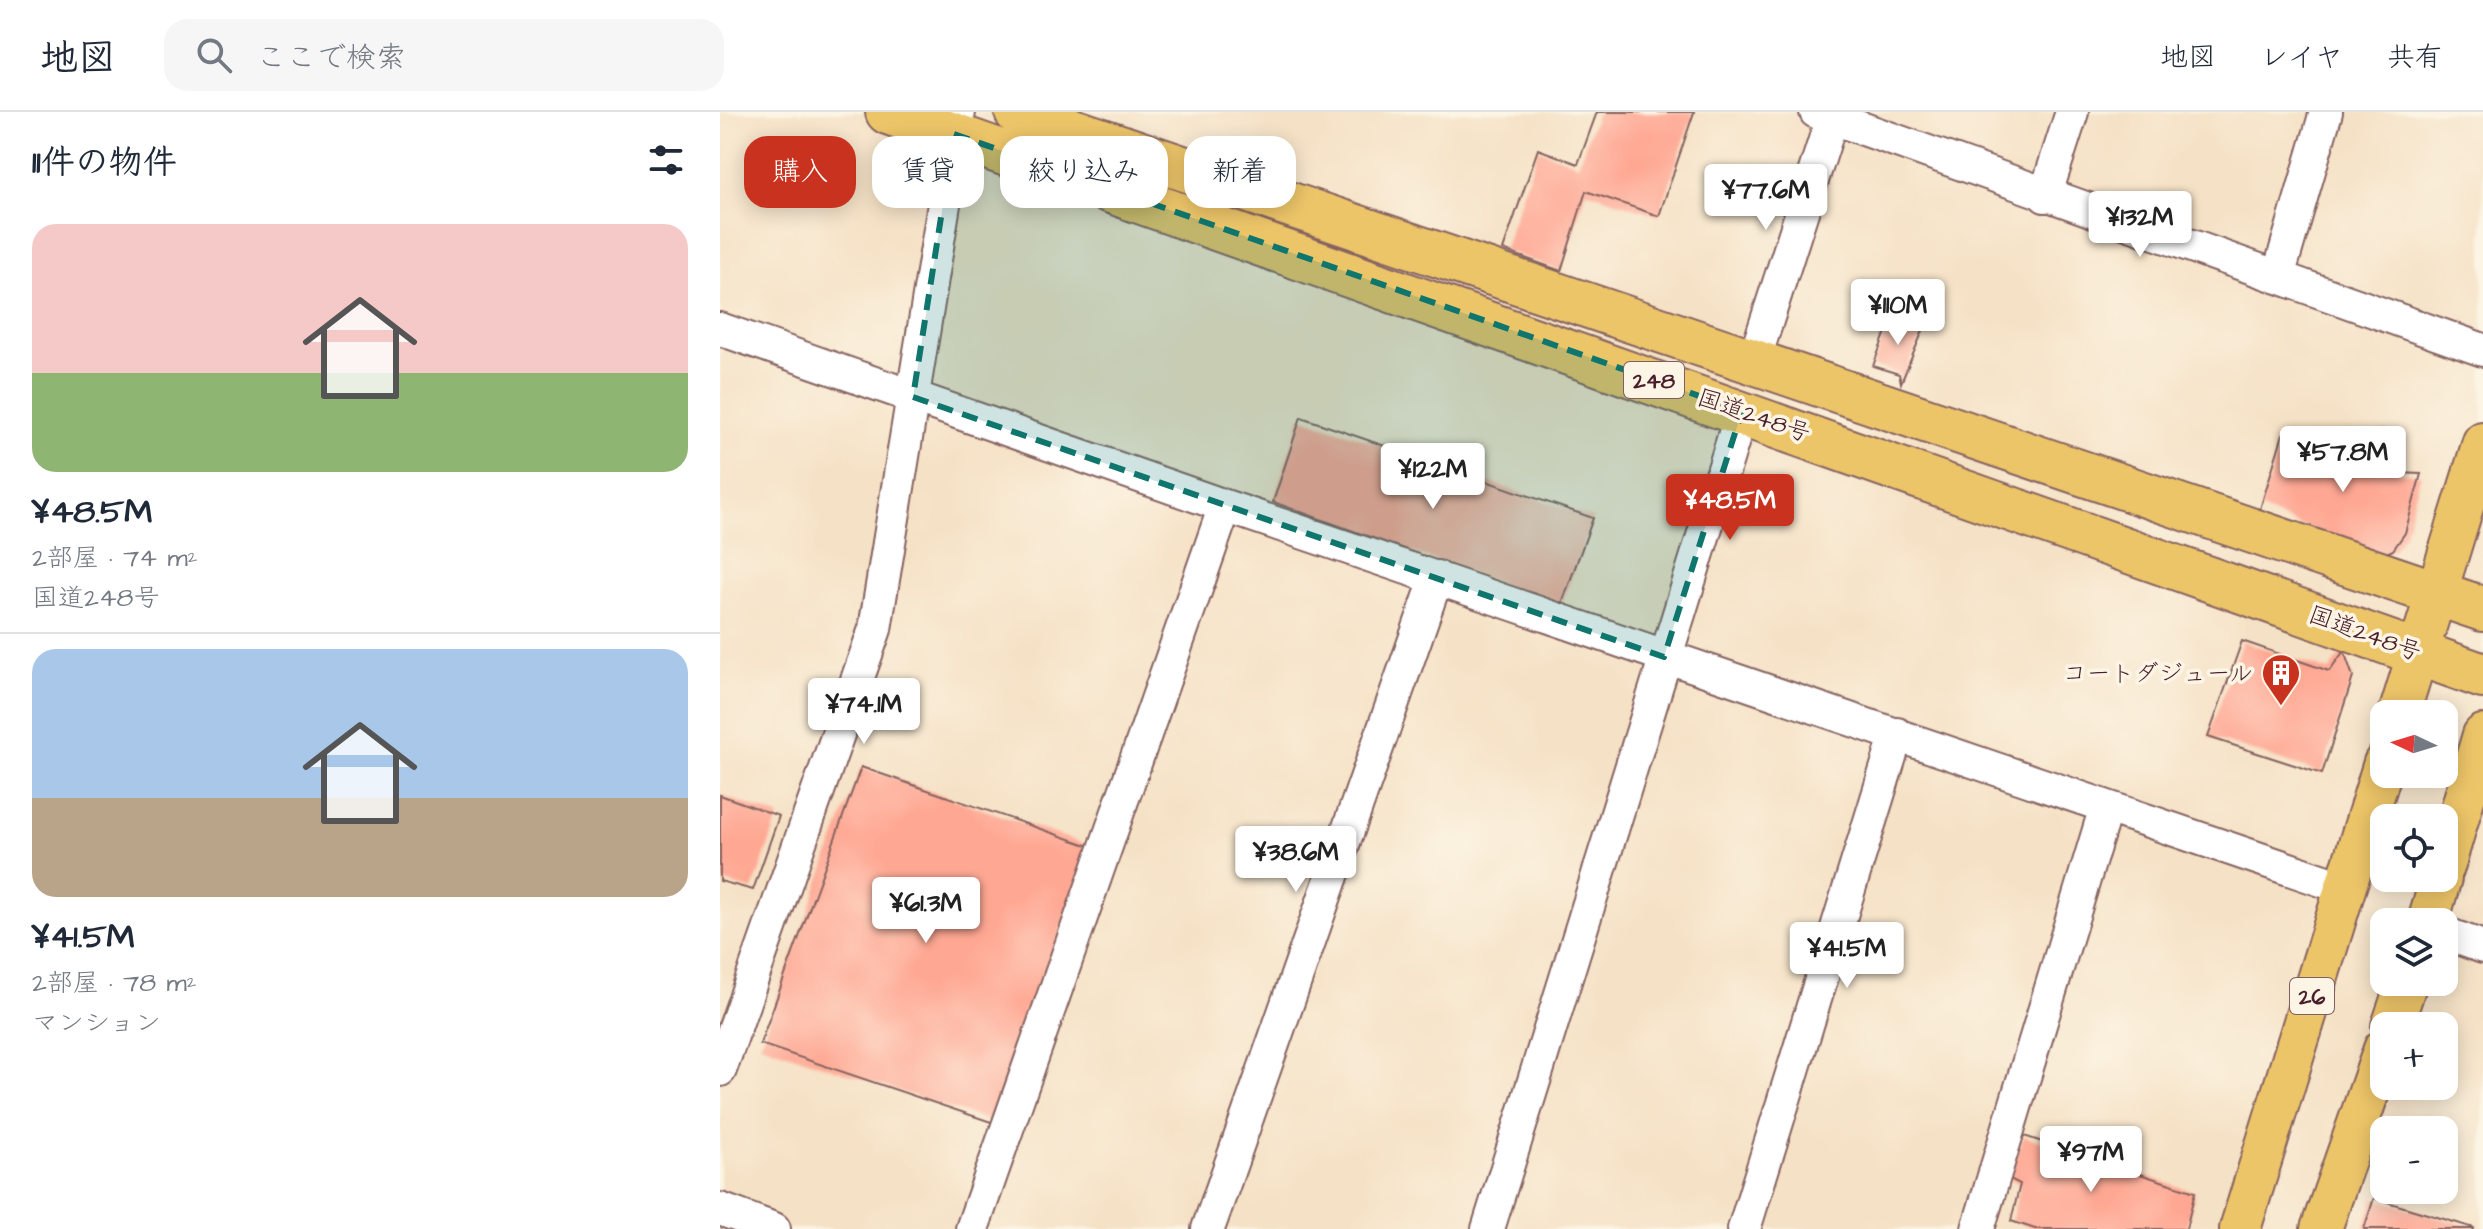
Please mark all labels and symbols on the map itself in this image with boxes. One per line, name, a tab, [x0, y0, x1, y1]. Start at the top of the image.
pin: ¥77.6M	[1701, 164, 1831, 232]
pin: ¥132M	[2084, 191, 2196, 259]
pin: ¥110M	[1842, 279, 1954, 347]
road number: 248	[1624, 362, 1684, 398]
street label: 国道248号	[1693, 381, 1815, 451]
pin: ¥57.8M	[2278, 426, 2408, 494]
pin: ¥122M	[1377, 443, 1489, 511]
pin: ¥48.5M	[1665, 474, 1795, 542]
street label: 国道248号	[2304, 598, 2426, 670]
building icon: コートダジュール	[2260, 652, 2302, 707]
place label: コートダジュール	[2062, 657, 2253, 691]
pin: ¥74.1M	[799, 678, 929, 746]
north arrow	[2370, 700, 2458, 788]
pin: ¥38.6M	[1231, 826, 1361, 894]
pin: ¥61.3M	[861, 877, 991, 945]
pin: ¥41.5M	[1782, 922, 1912, 990]
road number: 26	[2290, 978, 2334, 1014]
pin: ¥97M	[2044, 1126, 2138, 1194]

